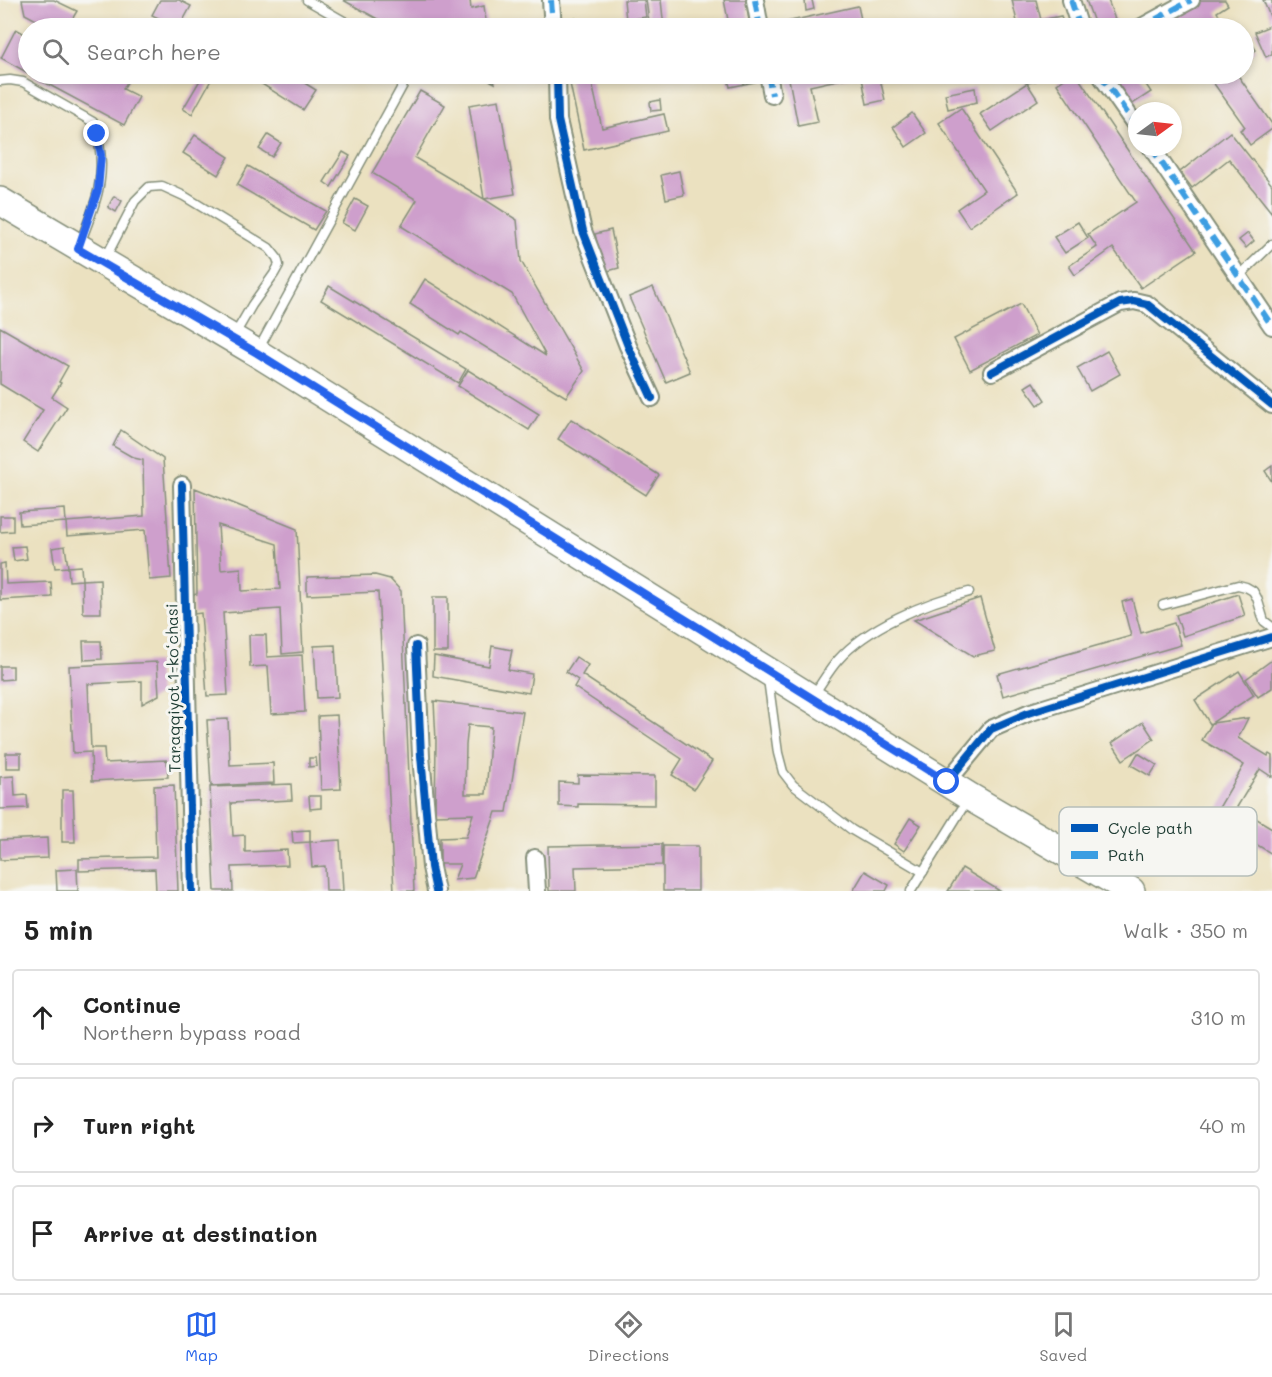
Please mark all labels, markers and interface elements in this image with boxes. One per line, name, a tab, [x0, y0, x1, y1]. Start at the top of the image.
search box	[18, 18, 1254, 84]
icon: search	[39, 35, 72, 68]
text: Search here	[87, 37, 221, 66]
north arrow	[1128, 102, 1182, 156]
route end	[83, 120, 109, 146]
street label: Taraqqiyot 1-koʻchasi	[161, 603, 184, 773]
route start	[933, 768, 959, 794]
legend	[1059, 807, 1257, 876]
text: Cycle path	[1108, 817, 1192, 838]
text: Path	[1108, 844, 1144, 865]
text: 5 min	[24, 913, 93, 947]
text: Walk · 350 m	[1123, 917, 1248, 943]
text: Continue	[83, 990, 181, 1019]
icon: ahead	[26, 1001, 59, 1034]
text: 310 m	[1191, 1004, 1246, 1030]
text: Northern bypass road	[83, 1019, 301, 1045]
icon: right	[26, 1109, 59, 1142]
text: Turn right	[83, 1111, 195, 1140]
text: 40 m	[1200, 1112, 1246, 1138]
icon: arrive	[26, 1217, 59, 1250]
text: Arrive at destination	[83, 1219, 318, 1248]
tab: Map	[185, 1308, 218, 1365]
tab: Directions	[588, 1308, 669, 1365]
tab: Saved	[1039, 1308, 1087, 1365]

